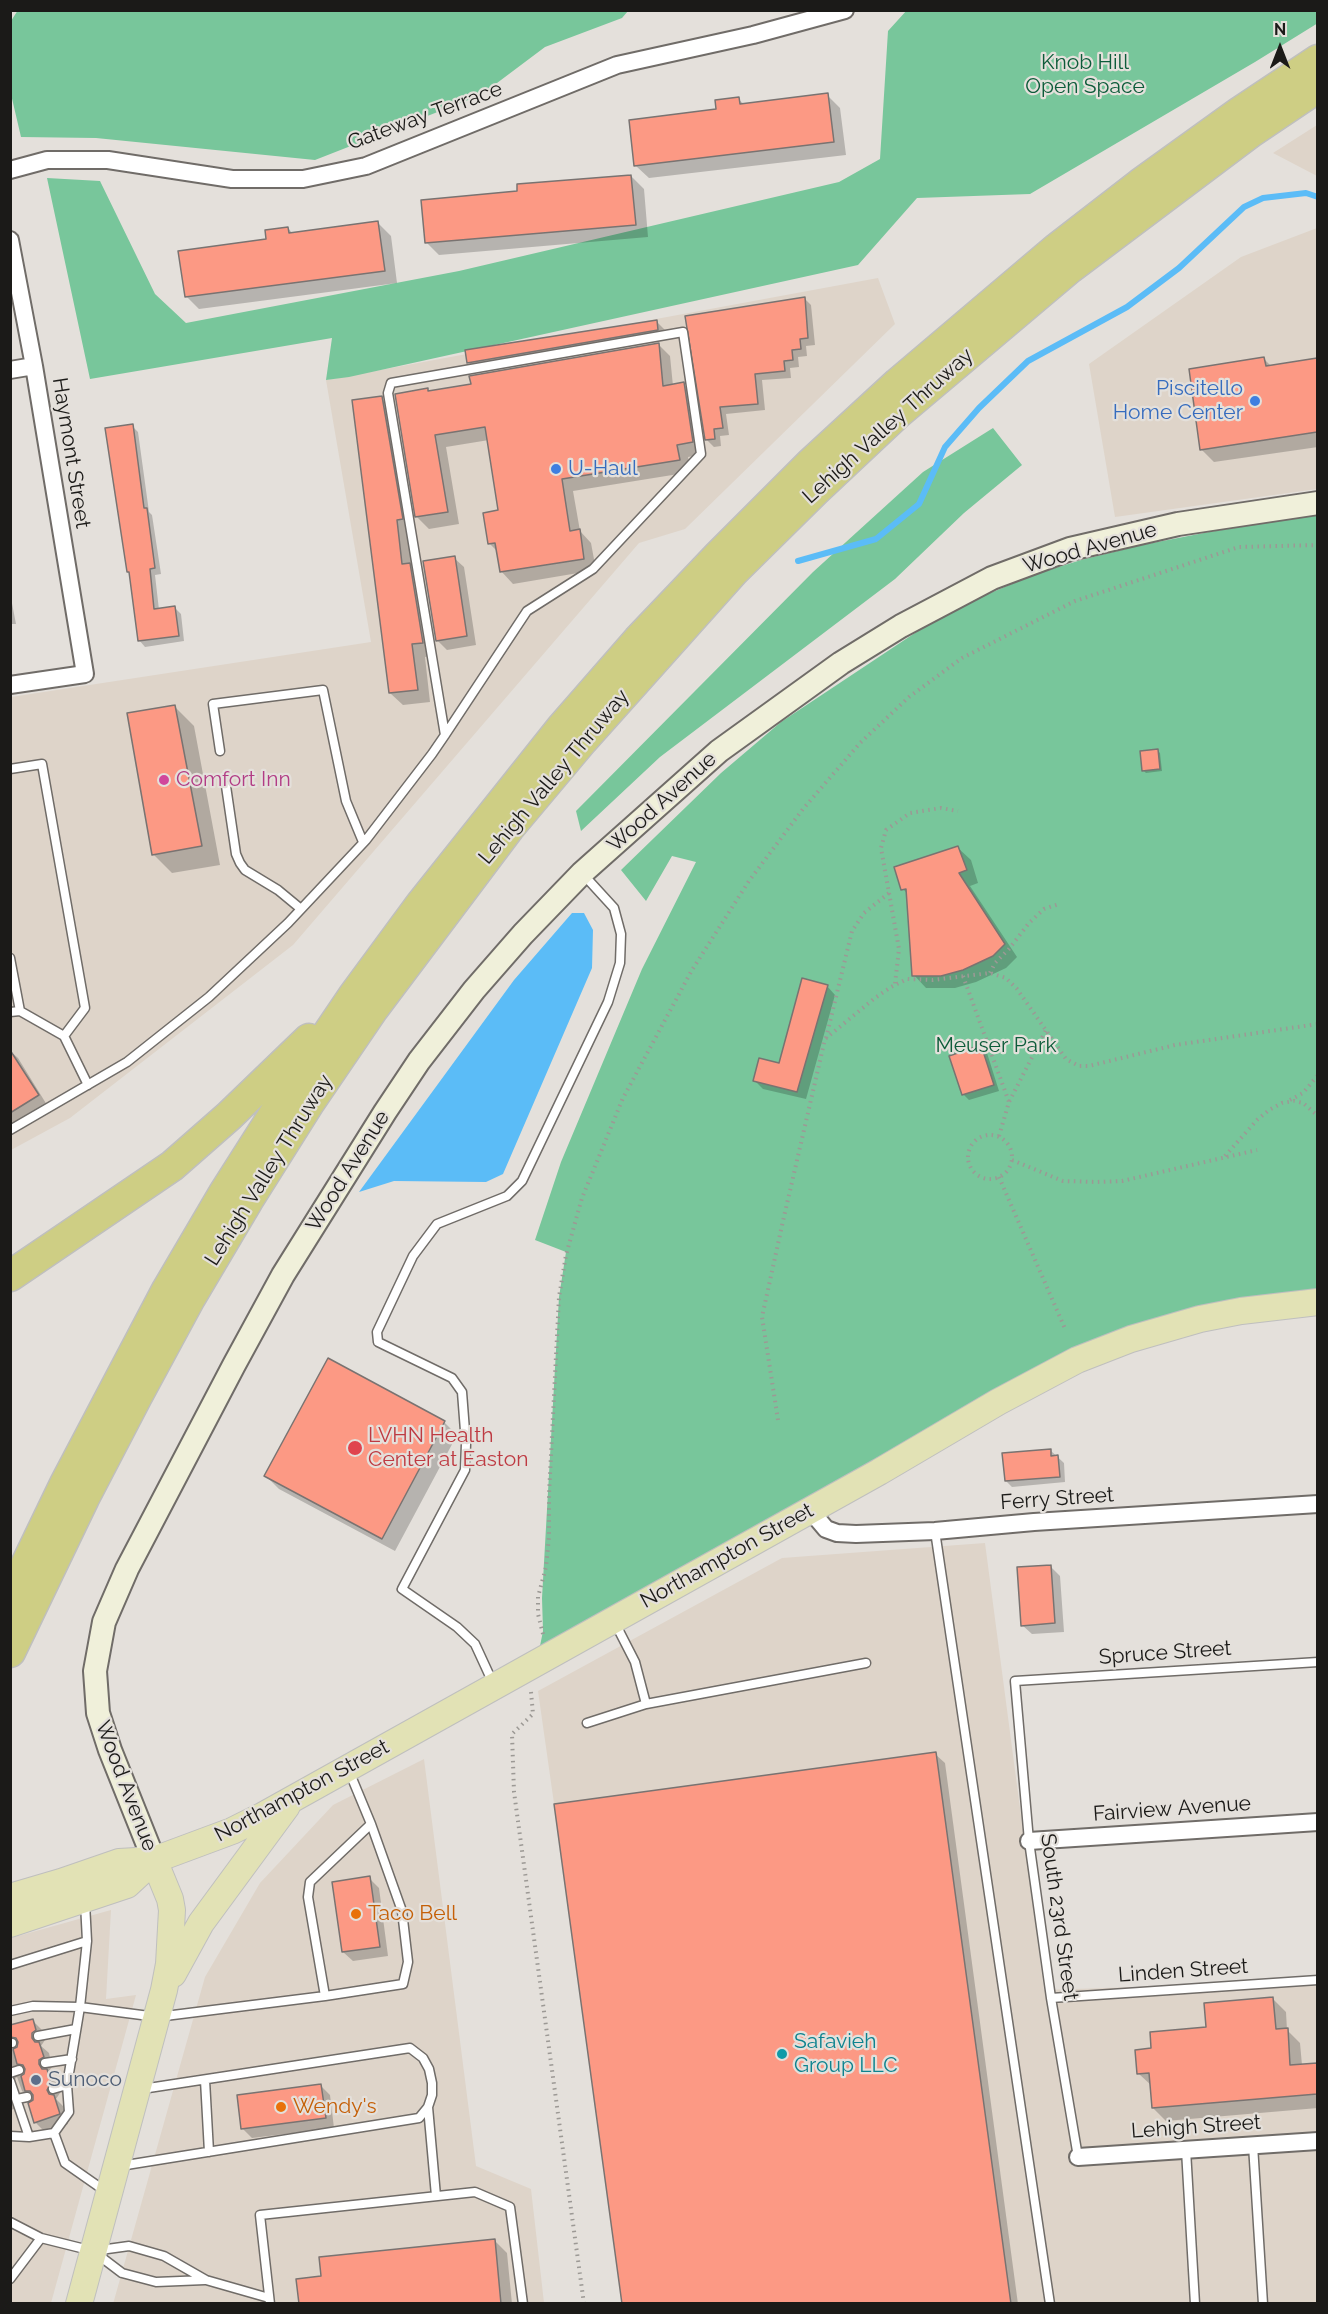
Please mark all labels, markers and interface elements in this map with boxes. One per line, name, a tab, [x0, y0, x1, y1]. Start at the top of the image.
north arrow	[1250, 18, 1310, 78]
text: N	[1274, 20, 1286, 39]
park label: Knob Hill Open Space	[1025, 50, 1145, 100]
street label: Gateway Terrace	[344, 76, 506, 156]
street label: Lehigh Valley Thruway	[798, 343, 978, 509]
street label: Haymont Street	[47, 376, 95, 530]
place label: Piscitello Home Center	[1113, 376, 1243, 426]
marker: Piscitello Home Center	[1248, 394, 1262, 408]
place label: U-Haul	[568, 456, 638, 482]
marker: U-Haul	[549, 462, 563, 476]
street label: Wood Avenue	[1020, 517, 1160, 579]
street label: Lehigh Valley Thruway	[473, 684, 635, 870]
street label: Wood Avenue	[602, 747, 722, 857]
place label: Comfort Inn	[176, 767, 291, 793]
marker: Comfort Inn	[157, 773, 171, 787]
park label: Meuser Park	[935, 1033, 1057, 1059]
street label: Lehigh Valley Thruway	[200, 1070, 338, 1270]
street label: Wood Avenue	[301, 1106, 395, 1236]
place label: LVHN Health Center at Easton	[368, 1423, 528, 1473]
marker: LVHN Health Center at Easton	[346, 1439, 364, 1457]
street label: Ferry Street	[999, 1482, 1115, 1516]
street label: Northampton Street	[636, 1498, 818, 1614]
street label: Spruce Street	[1098, 1636, 1232, 1670]
street label: Wood Avenue	[90, 1717, 162, 1855]
street label: Northampton Street	[210, 1734, 394, 1848]
street label: Fairview Avenue	[1092, 1791, 1252, 1827]
street label: South 23rd Street	[1035, 1832, 1083, 2002]
place label: Taco Bell	[368, 1901, 457, 1927]
marker: Taco Bell	[349, 1907, 363, 1921]
street label: Linden Street	[1117, 1954, 1249, 1988]
place label: Safavieh Group LLC	[794, 2029, 898, 2079]
marker: Safavieh Group LLC	[775, 2047, 789, 2061]
place label: Sunoco	[48, 2067, 122, 2093]
marker: Sunoco	[29, 2073, 43, 2087]
place label: Wendy's	[293, 2094, 377, 2120]
marker: Wendy's	[274, 2100, 288, 2114]
street label: Lehigh Street	[1130, 2110, 1262, 2144]

